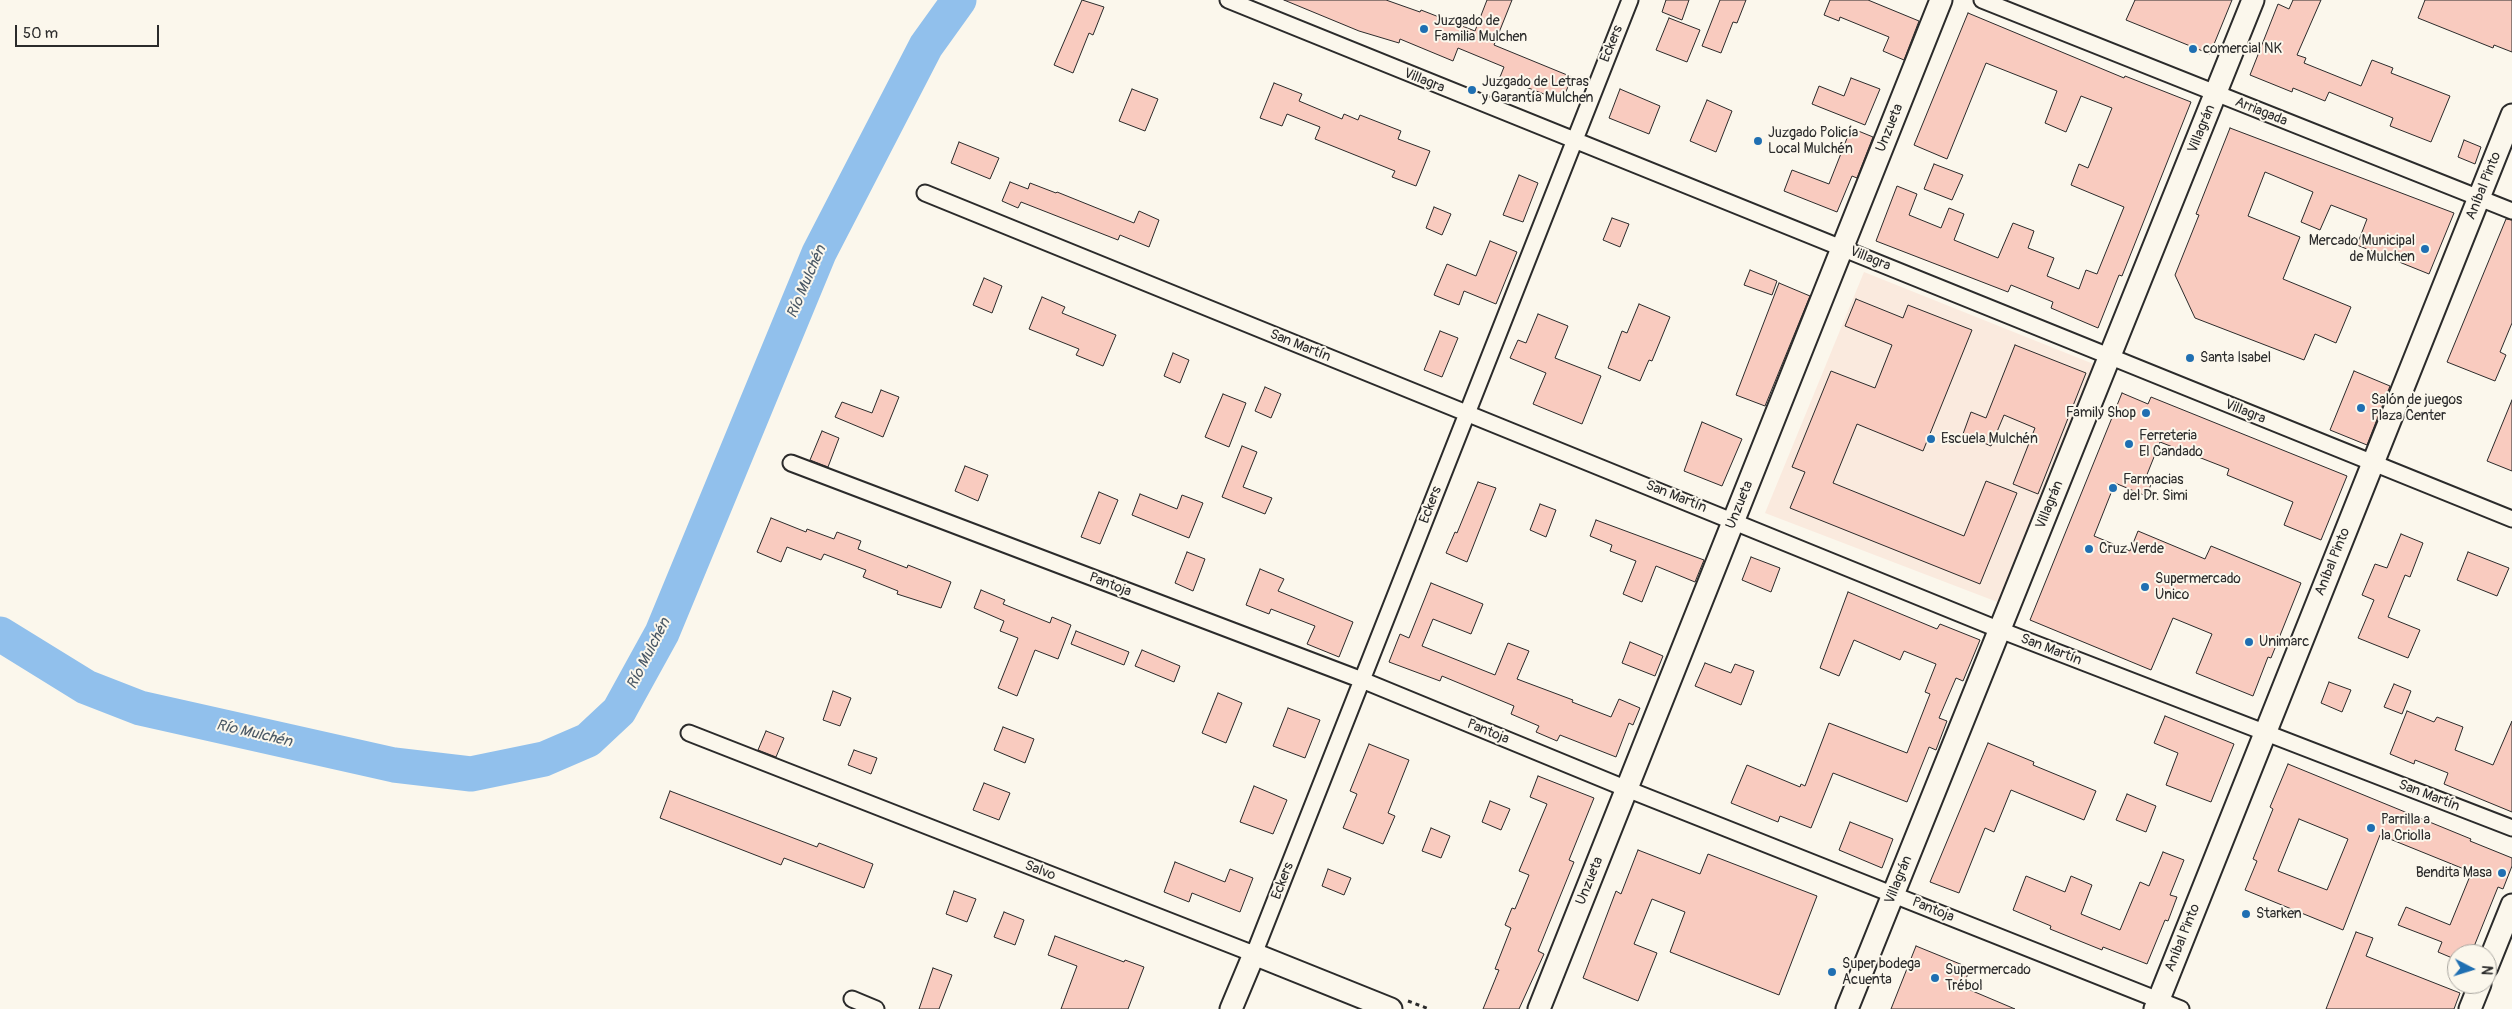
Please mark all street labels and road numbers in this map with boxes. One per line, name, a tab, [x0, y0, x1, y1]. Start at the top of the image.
street label: Eckers	[1597, 23, 1627, 65]
street label: Villagra	[1401, 65, 1447, 97]
street label: Arriagada	[2232, 94, 2290, 130]
street label: Unzueta	[1873, 101, 1907, 155]
street label: Villagrán	[2185, 102, 2219, 156]
street label: Aníbal Pinto	[2463, 150, 2505, 222]
street label: Villagra	[1847, 243, 1893, 275]
street label: San Martín	[1267, 326, 1333, 366]
street label: Villagra	[2222, 396, 2268, 428]
street label: San Martín	[1643, 477, 1709, 517]
street label: Unzueta	[1723, 478, 1757, 532]
street label: Villagrán	[2033, 478, 2067, 532]
street label: Eckers	[1416, 484, 1446, 526]
street label: Aníbal Pinto	[2312, 526, 2354, 598]
street label: Pantoja	[1086, 569, 1134, 601]
street label: San Martín	[2018, 631, 2084, 669]
street label: Pantoja	[1464, 716, 1512, 748]
street label: San Martín	[2396, 777, 2462, 815]
street label: Villagrán	[1882, 853, 1916, 907]
street label: Unzueta	[1573, 854, 1607, 908]
street label: Salvo	[1022, 857, 1058, 885]
street label: Eckers	[1268, 860, 1298, 902]
street label: Pantoja	[1909, 894, 1957, 926]
street label: Aníbal Pinto	[2162, 902, 2204, 974]

